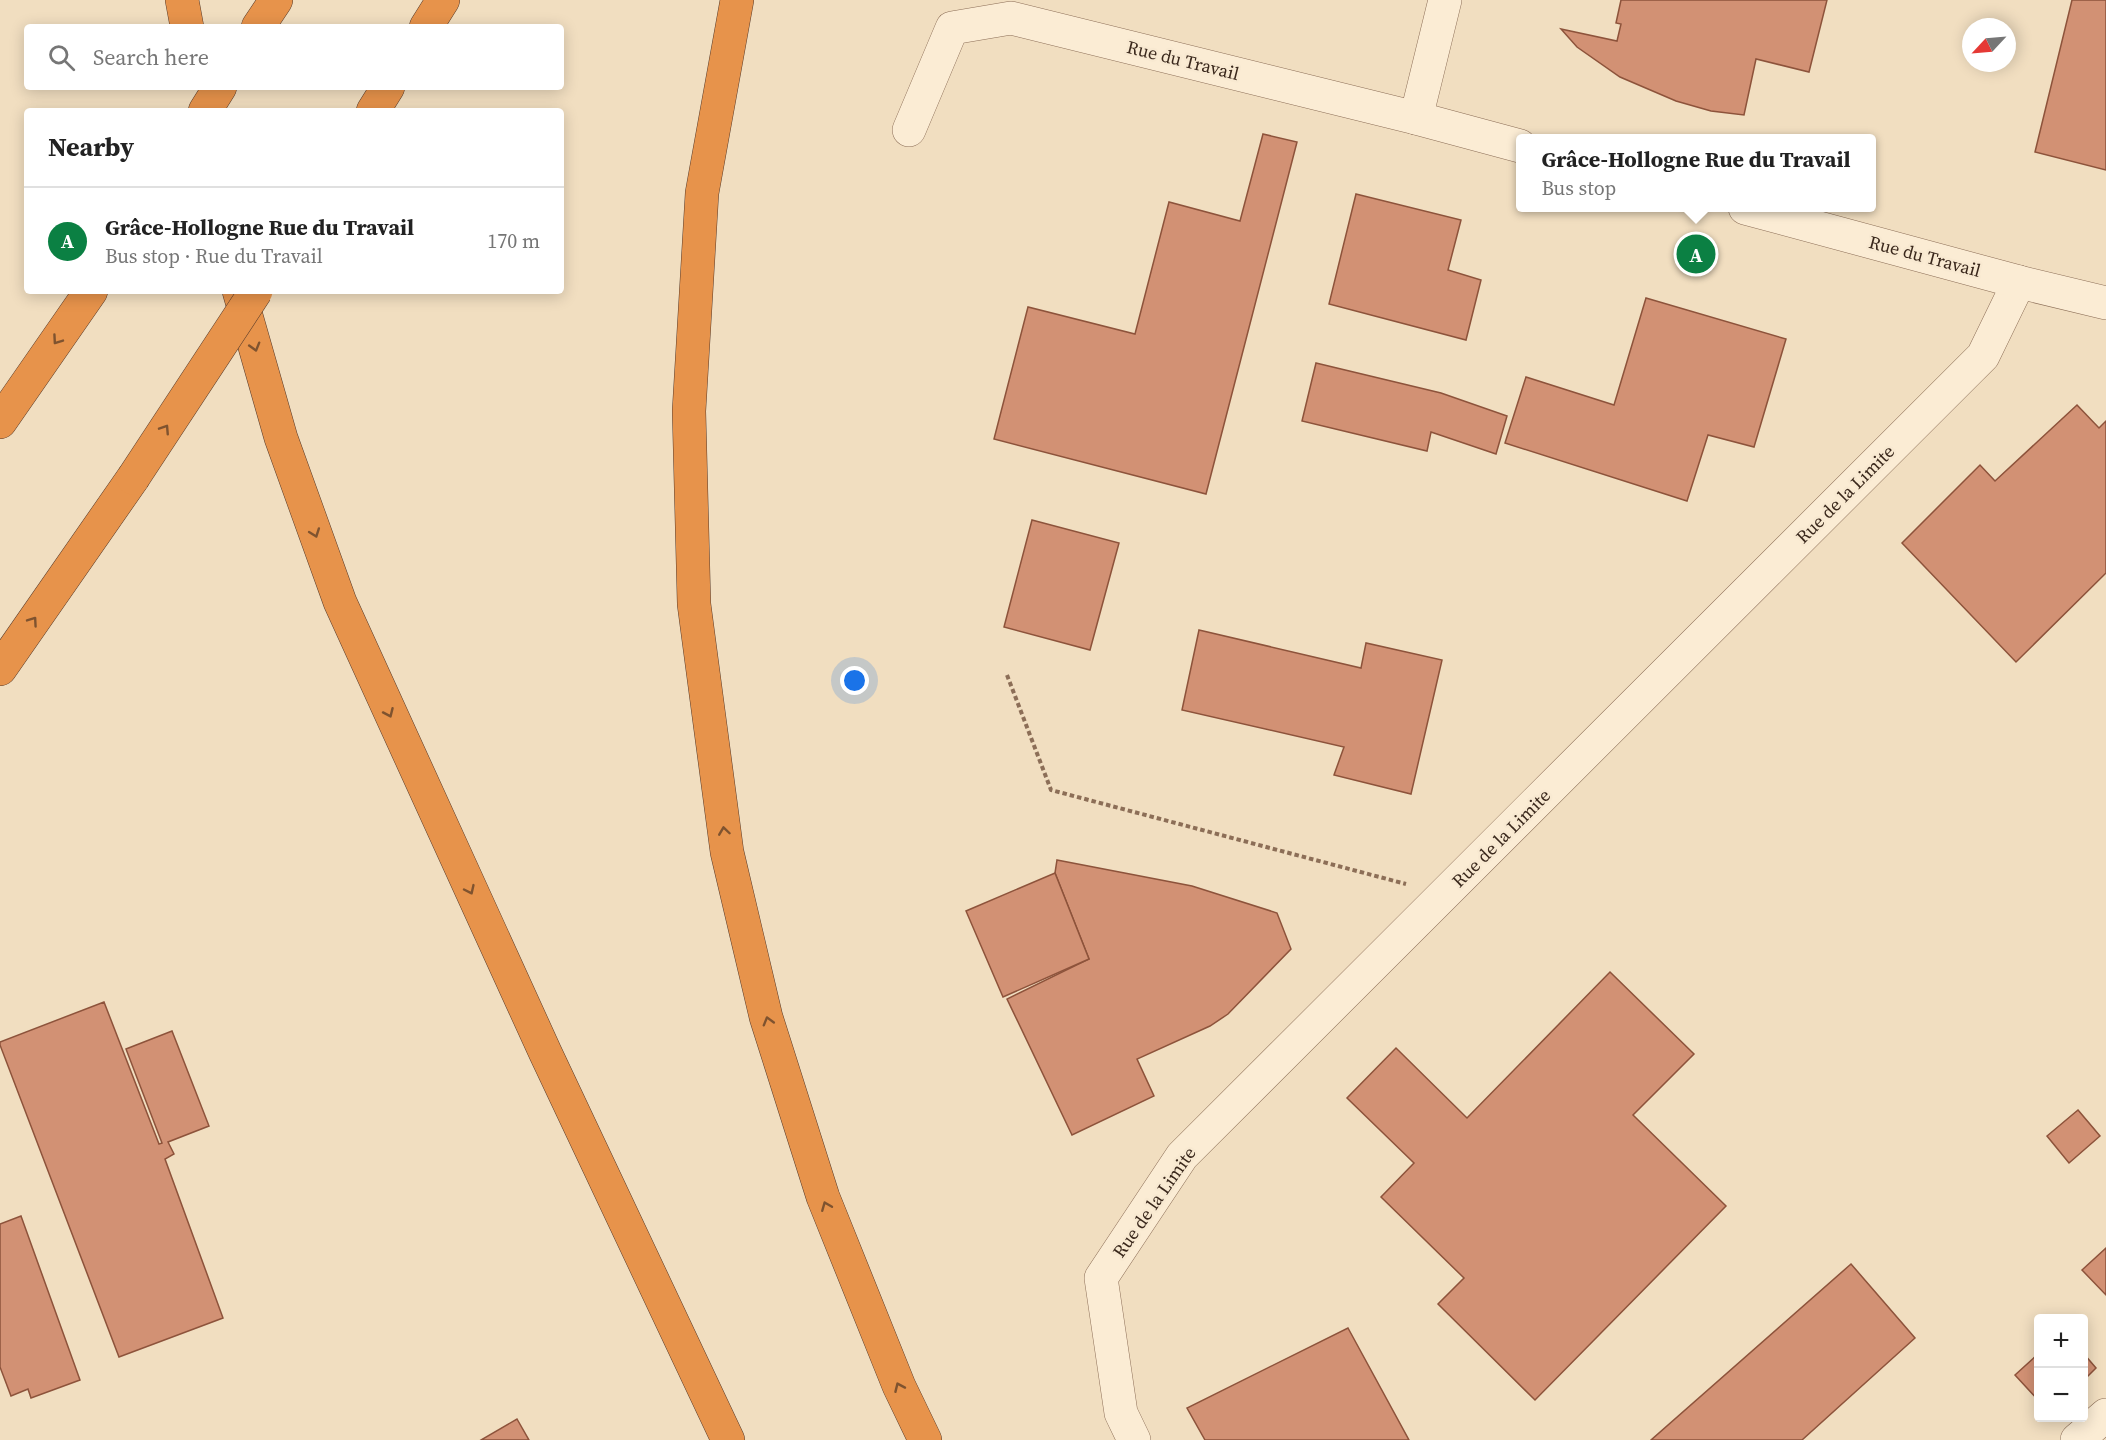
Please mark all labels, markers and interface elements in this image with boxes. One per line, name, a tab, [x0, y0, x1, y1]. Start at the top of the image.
north arrow	[1962, 18, 2016, 72]
search box	[24, 24, 564, 90]
street label: Rue du Travail	[1124, 34, 1242, 86]
icon: search	[45, 41, 78, 74]
text: Search here	[93, 42, 209, 72]
text: Nearby	[48, 129, 134, 165]
popup	[1516, 134, 1876, 212]
text: Grâce-Hollogne Rue du Travail	[1541, 144, 1851, 174]
text: Bus stop	[1541, 174, 1616, 202]
text: Grâce-Hollogne Rue du Travail	[105, 212, 414, 242]
text: A	[61, 227, 74, 255]
text: 170 m	[487, 227, 540, 255]
street label: Rue du Travail	[1866, 229, 1984, 283]
pin: A	[1676, 232, 1716, 276]
text: Bus stop · Rue du Travail	[105, 242, 323, 270]
one-way arrow	[53, 333, 64, 344]
one-way arrow	[248, 341, 260, 352]
one-way arrow	[158, 425, 169, 436]
street label: Rue de la Limite	[1790, 439, 1900, 549]
one-way arrow	[307, 527, 320, 538]
one-way arrow	[26, 617, 37, 628]
your location	[840, 666, 869, 695]
one-way arrow	[382, 707, 394, 718]
street label: Rue de la Limite	[1446, 783, 1556, 893]
one-way arrow	[719, 826, 731, 835]
one-way arrow	[463, 884, 475, 895]
one-way arrow	[762, 1016, 775, 1026]
street label: Rue de la Limite	[1106, 1142, 1202, 1262]
one-way arrow	[821, 1202, 834, 1212]
map controls	[2034, 1314, 2088, 1422]
button: +	[2034, 1314, 2088, 1368]
button: −	[2034, 1368, 2088, 1422]
one-way arrow	[895, 1383, 907, 1394]

